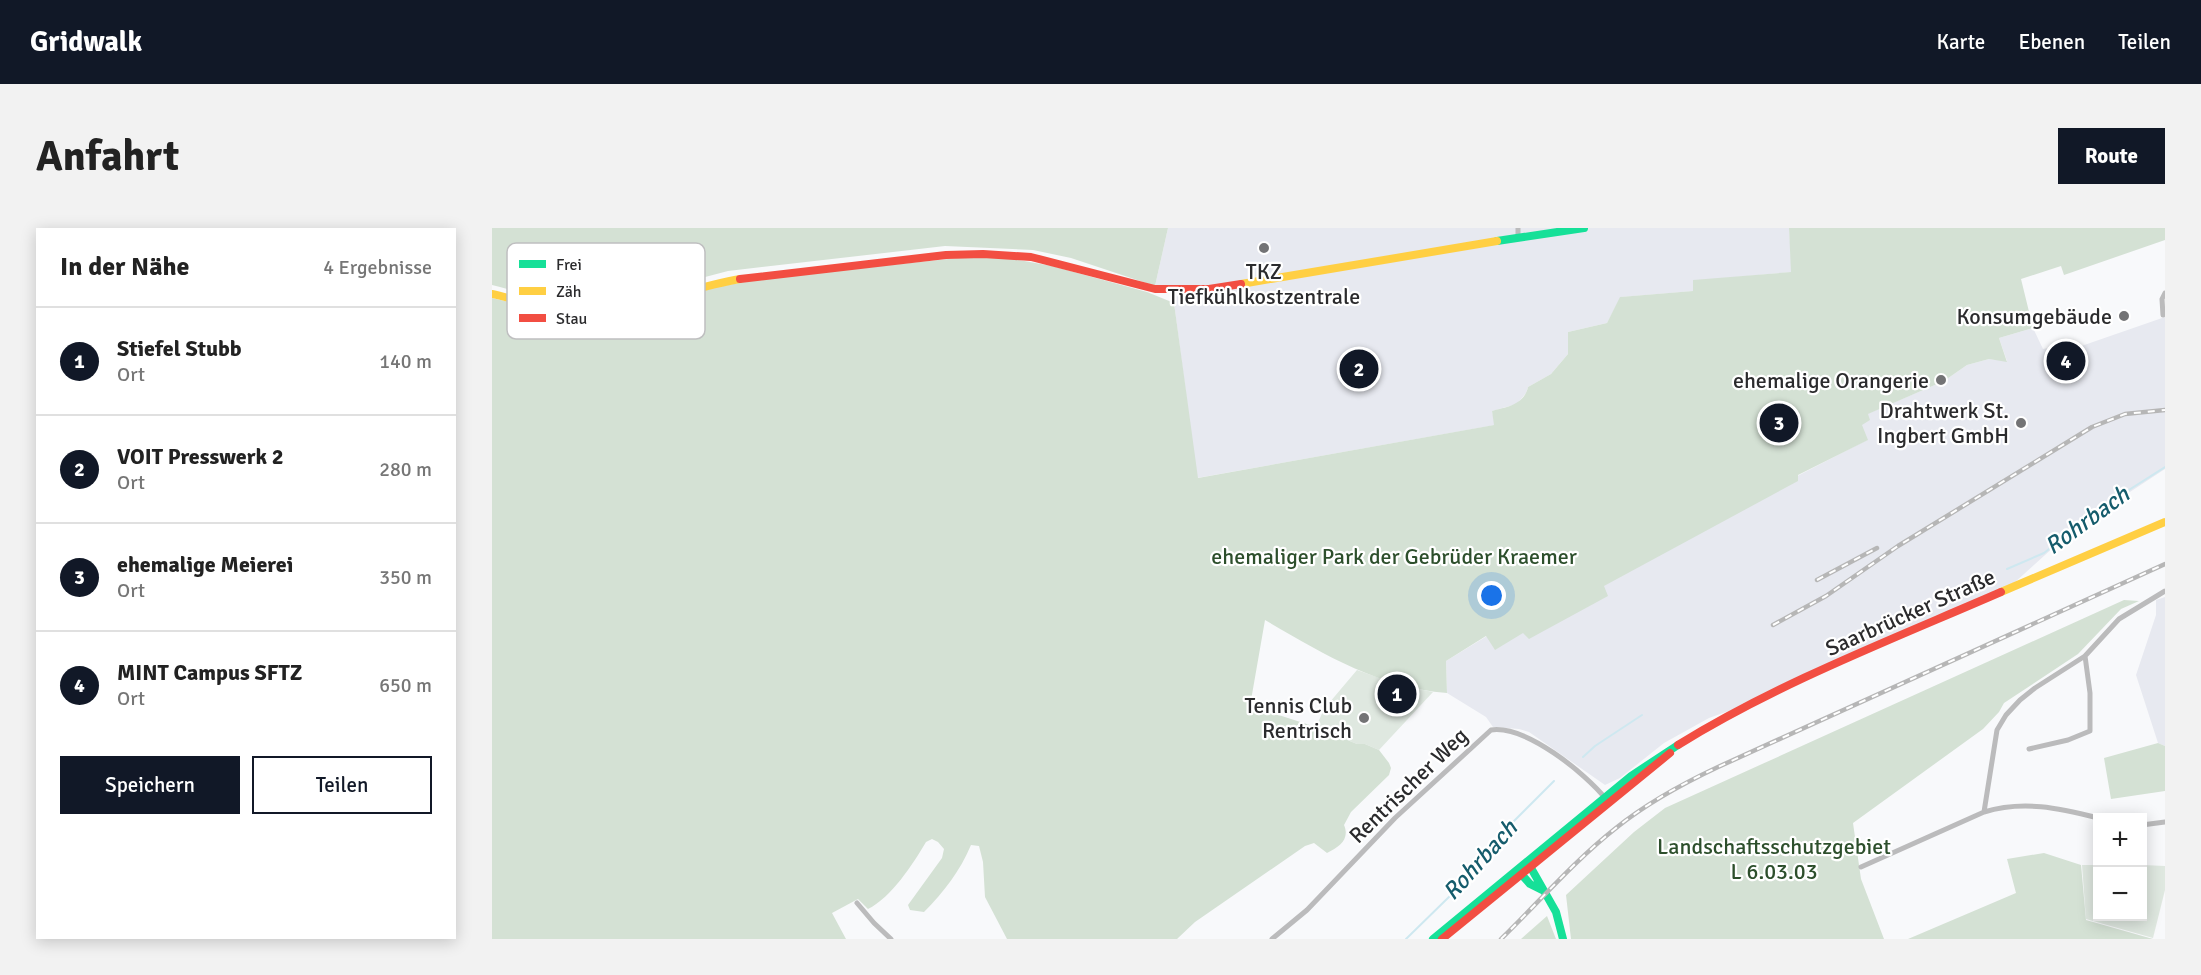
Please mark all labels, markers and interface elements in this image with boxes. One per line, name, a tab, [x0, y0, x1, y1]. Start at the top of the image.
text: Gridwalk	[30, 25, 142, 59]
text: Karte	[1936, 29, 1985, 55]
text: Ebenen	[2018, 29, 2085, 55]
text: Teilen	[2118, 29, 2171, 55]
button: Route	[2058, 128, 2165, 184]
text: Anfahrt	[36, 131, 179, 182]
marker: TKZ Tiefkühlkostzentrale	[1257, 241, 1271, 255]
legend	[507, 243, 705, 339]
text: In der Nähe	[60, 251, 190, 283]
text: 4 Ergebnisse	[323, 255, 432, 280]
text: Frei	[556, 255, 582, 275]
place label: TKZ Tiefkühlkostzentrale	[1168, 258, 1360, 310]
text: Zäh	[556, 282, 582, 302]
place label: Konsumgebäude	[1957, 303, 2112, 330]
text: Stau	[556, 309, 587, 329]
marker: Konsumgebäude	[2117, 309, 2131, 323]
text: Stiefel Stubb	[117, 335, 242, 362]
pin: 4	[2046, 338, 2086, 384]
pin: 2	[1340, 346, 1378, 392]
text: 1	[74, 349, 85, 374]
text: 140 m	[379, 349, 432, 374]
text: Ort	[117, 362, 145, 387]
place label: ehemalige Orangerie	[1733, 367, 1929, 394]
marker: ehemalige Orangerie	[1934, 373, 1948, 387]
place label: Drahtwerk St. Ingbert GmbH	[1877, 397, 2009, 449]
pin: 3	[1760, 400, 1798, 446]
marker: Drahtwerk St. Ingbert GmbH	[2014, 416, 2028, 430]
text: VOIT Presswerk 2	[117, 443, 284, 470]
text: 2	[74, 457, 85, 482]
text: 280 m	[379, 457, 432, 482]
text: Ort	[117, 470, 145, 495]
water label: Rohrbach	[2039, 479, 2136, 561]
park label: ehemaliger Park der Gebrüder Kraemer	[1211, 543, 1577, 570]
text: ehemalige Meierei	[117, 551, 293, 578]
street label: Saarbrücker Straße	[1821, 563, 1999, 662]
text: 3	[74, 565, 85, 590]
text: 350 m	[379, 565, 432, 590]
text: Ort	[117, 578, 145, 603]
your location	[1477, 581, 1506, 610]
text: MINT Campus SFTZ	[117, 659, 303, 686]
pin: 1	[1378, 672, 1416, 716]
text: 4	[74, 673, 85, 698]
text: 650 m	[379, 673, 432, 698]
text: Ort	[117, 686, 145, 711]
place label: Tennis Club Rentrisch	[1244, 692, 1352, 744]
marker: Tennis Club Rentrisch	[1357, 711, 1371, 725]
street label: Rentrischer Weg	[1343, 722, 1473, 849]
button: Speichern	[60, 756, 240, 814]
button: Teilen	[252, 756, 432, 814]
water label: Rohrbach	[1436, 813, 1524, 906]
map controls	[2093, 813, 2147, 921]
button: +	[2093, 813, 2147, 867]
park label: Landschaftsschutzgebiet L 6.03.03	[1657, 833, 1891, 885]
button: −	[2093, 867, 2147, 921]

